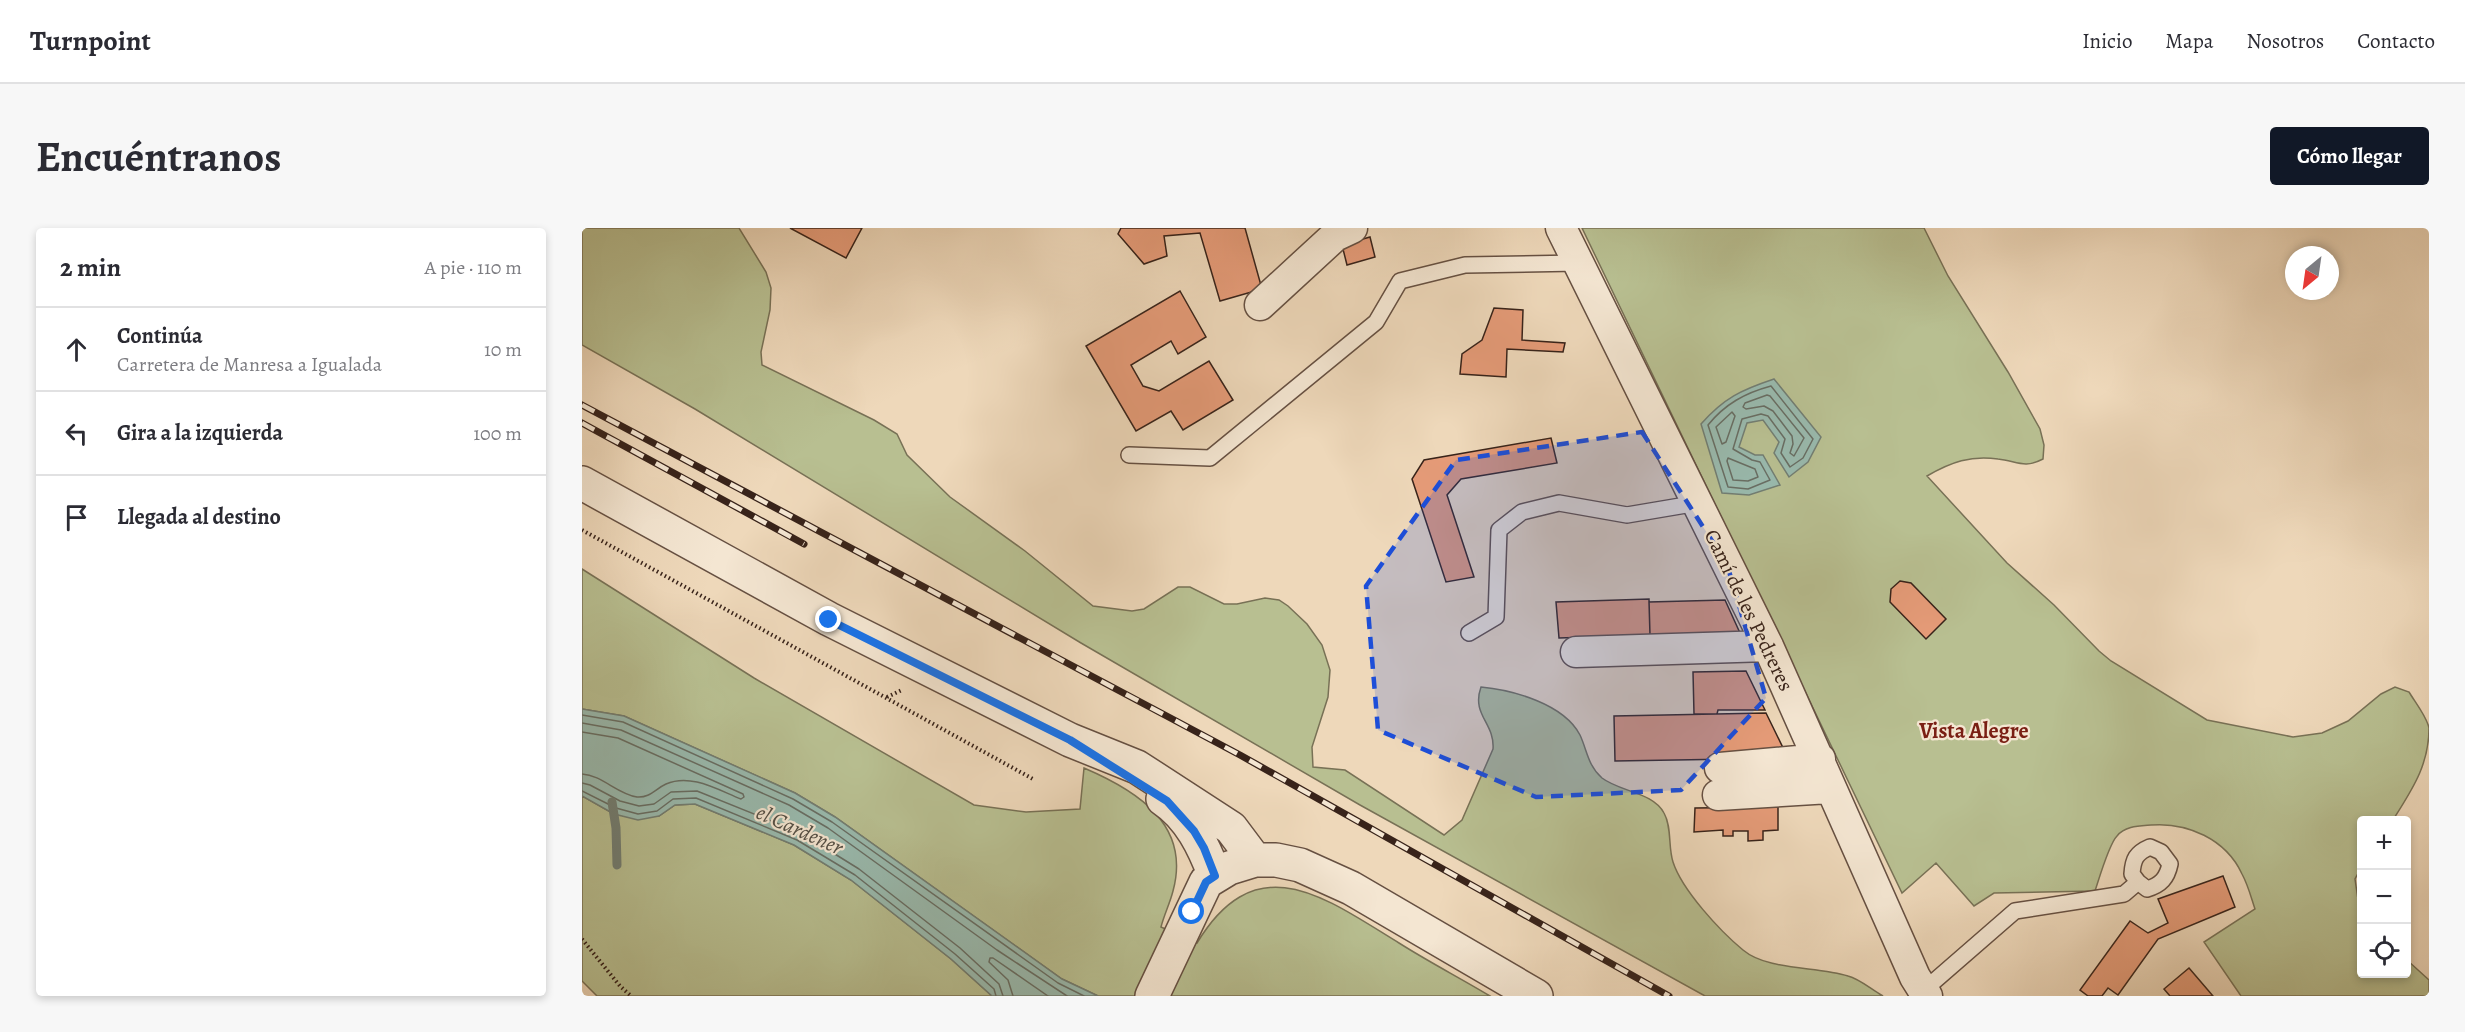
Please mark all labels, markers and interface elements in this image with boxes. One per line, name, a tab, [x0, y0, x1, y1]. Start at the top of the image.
text: Turnpoint	[30, 22, 151, 60]
text: Inicio	[2082, 27, 2132, 55]
text: Mapa	[2165, 27, 2214, 55]
text: Nosotros	[2247, 27, 2324, 55]
text: Contacto	[2357, 27, 2435, 55]
button: Cómo llegar	[2270, 127, 2429, 185]
text: Encuéntranos	[36, 128, 281, 185]
north arrow	[2285, 246, 2339, 300]
text: 2 min	[60, 250, 121, 285]
text: A pie · 110 m	[424, 254, 522, 281]
text: Continúa	[117, 321, 203, 351]
icon: ahead	[60, 333, 93, 366]
text: 10 m	[484, 336, 522, 363]
text: Carretera de Manresa a Igualada	[117, 351, 382, 378]
icon: left	[60, 417, 93, 450]
text: Gira a la izquierda	[117, 418, 283, 448]
text: 100 m	[473, 420, 522, 447]
icon: arrive	[60, 501, 93, 534]
text: Llegada al destino	[117, 502, 281, 532]
street label: Camí de les Pedreres	[1698, 524, 1800, 696]
route end	[815, 606, 841, 632]
district label: Vista Alegre	[1918, 716, 2029, 746]
water label: el Cardener	[751, 798, 849, 863]
map controls	[2357, 816, 2411, 978]
button: +	[2357, 816, 2411, 870]
button: −	[2357, 870, 2411, 924]
route start	[1178, 898, 1204, 924]
button: locate	[2357, 924, 2411, 978]

